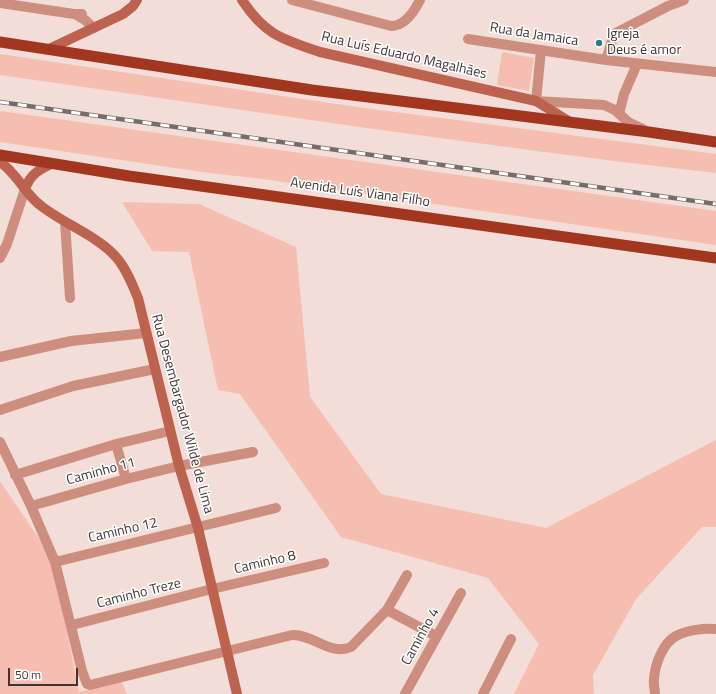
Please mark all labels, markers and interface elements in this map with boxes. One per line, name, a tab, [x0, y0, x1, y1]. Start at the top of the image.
street label: Rua da Jamaica	[488, 20, 580, 50]
place label: Igreja Deus é amor	[607, 27, 681, 60]
street label: Rua Luís Eduardo Magalhães	[320, 29, 488, 83]
marker: Igreja Deus é amor	[594, 38, 604, 48]
street label: Avenida Luís Viana Filho	[289, 175, 431, 211]
street label: Rua Desembargador Wilde de Lima	[147, 312, 217, 516]
street label: Caminho 11	[65, 455, 137, 489]
street label: Caminho 12	[87, 515, 159, 547]
street label: Caminho 8	[233, 548, 297, 578]
street label: Caminho Treze	[95, 575, 183, 613]
street label: Caminho 4	[398, 605, 444, 669]
scale bar	[10, 660, 80, 686]
text: 50 m	[15, 665, 41, 684]

